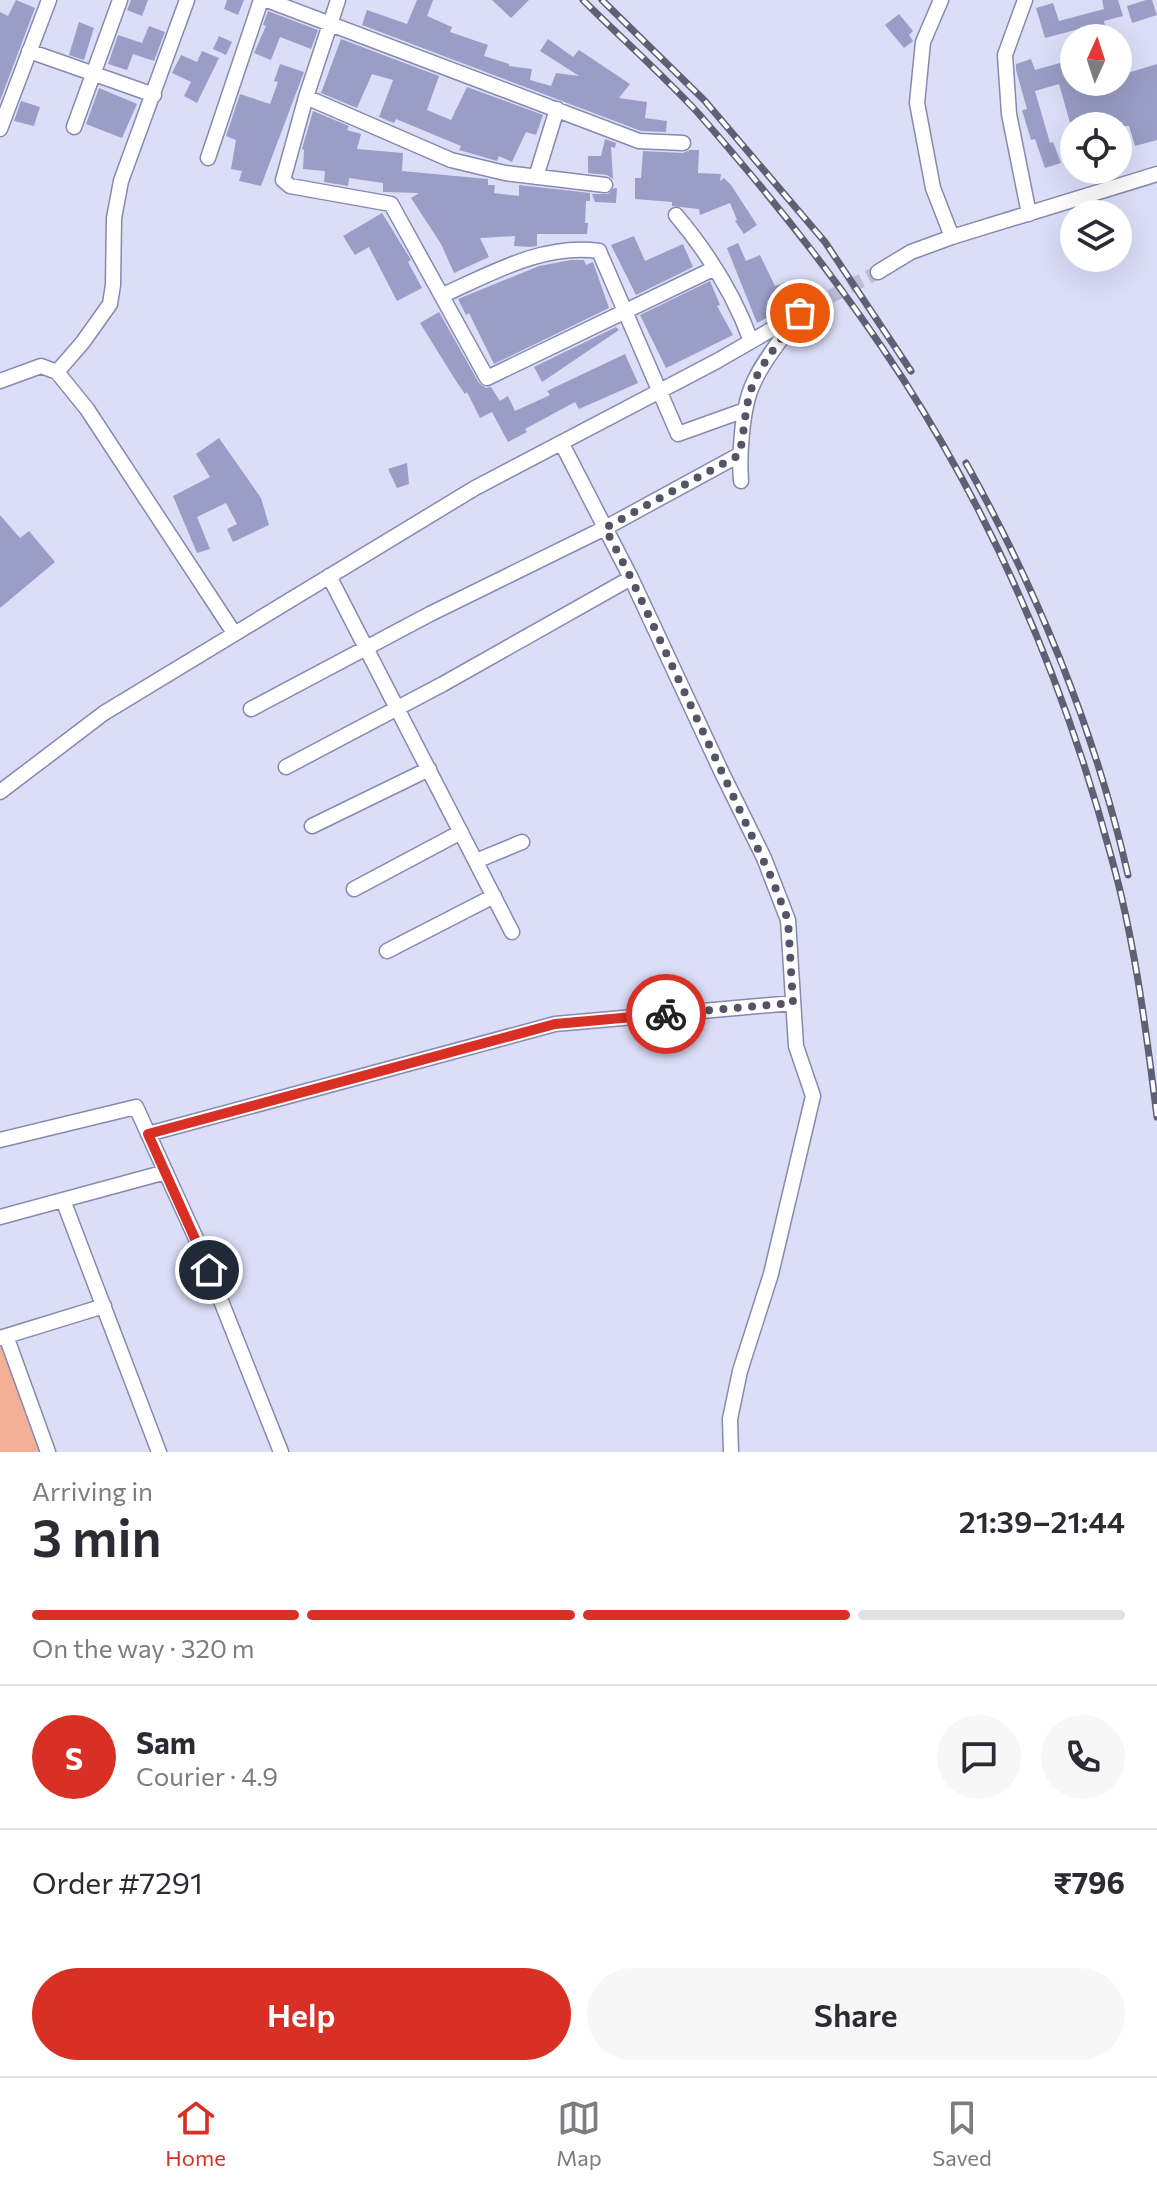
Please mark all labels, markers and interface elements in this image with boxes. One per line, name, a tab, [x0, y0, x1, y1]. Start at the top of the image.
north arrow	[1060, 24, 1132, 96]
map controls	[1060, 24, 1132, 272]
button: locate	[1060, 112, 1132, 184]
button: layers	[1060, 200, 1132, 272]
pin	[766, 279, 834, 347]
icon: bag	[778, 291, 822, 335]
courier	[626, 974, 706, 1054]
icon: bike	[644, 992, 688, 1036]
pin	[175, 1236, 243, 1304]
icon: home	[187, 1248, 231, 1292]
text: Arriving in	[32, 1475, 153, 1506]
text: 21:39–21:44	[959, 1502, 1125, 1539]
text: 3 min	[32, 1504, 161, 1568]
text: On the way · 320 m	[32, 1632, 255, 1663]
button: chat	[937, 1715, 1021, 1799]
button: phone	[1041, 1715, 1125, 1799]
text: Sam	[136, 1723, 196, 1760]
text: S	[65, 1739, 83, 1776]
text: Courier · 4.9	[136, 1760, 278, 1791]
text: Order #7291	[32, 1863, 203, 1900]
text: ₹796	[1053, 1863, 1125, 1900]
button: Help	[32, 1968, 571, 2060]
button: Share	[587, 1968, 1125, 2060]
tab: Home	[165, 2096, 226, 2171]
tab: Map	[556, 2096, 602, 2171]
tab: Saved	[932, 2096, 992, 2171]

